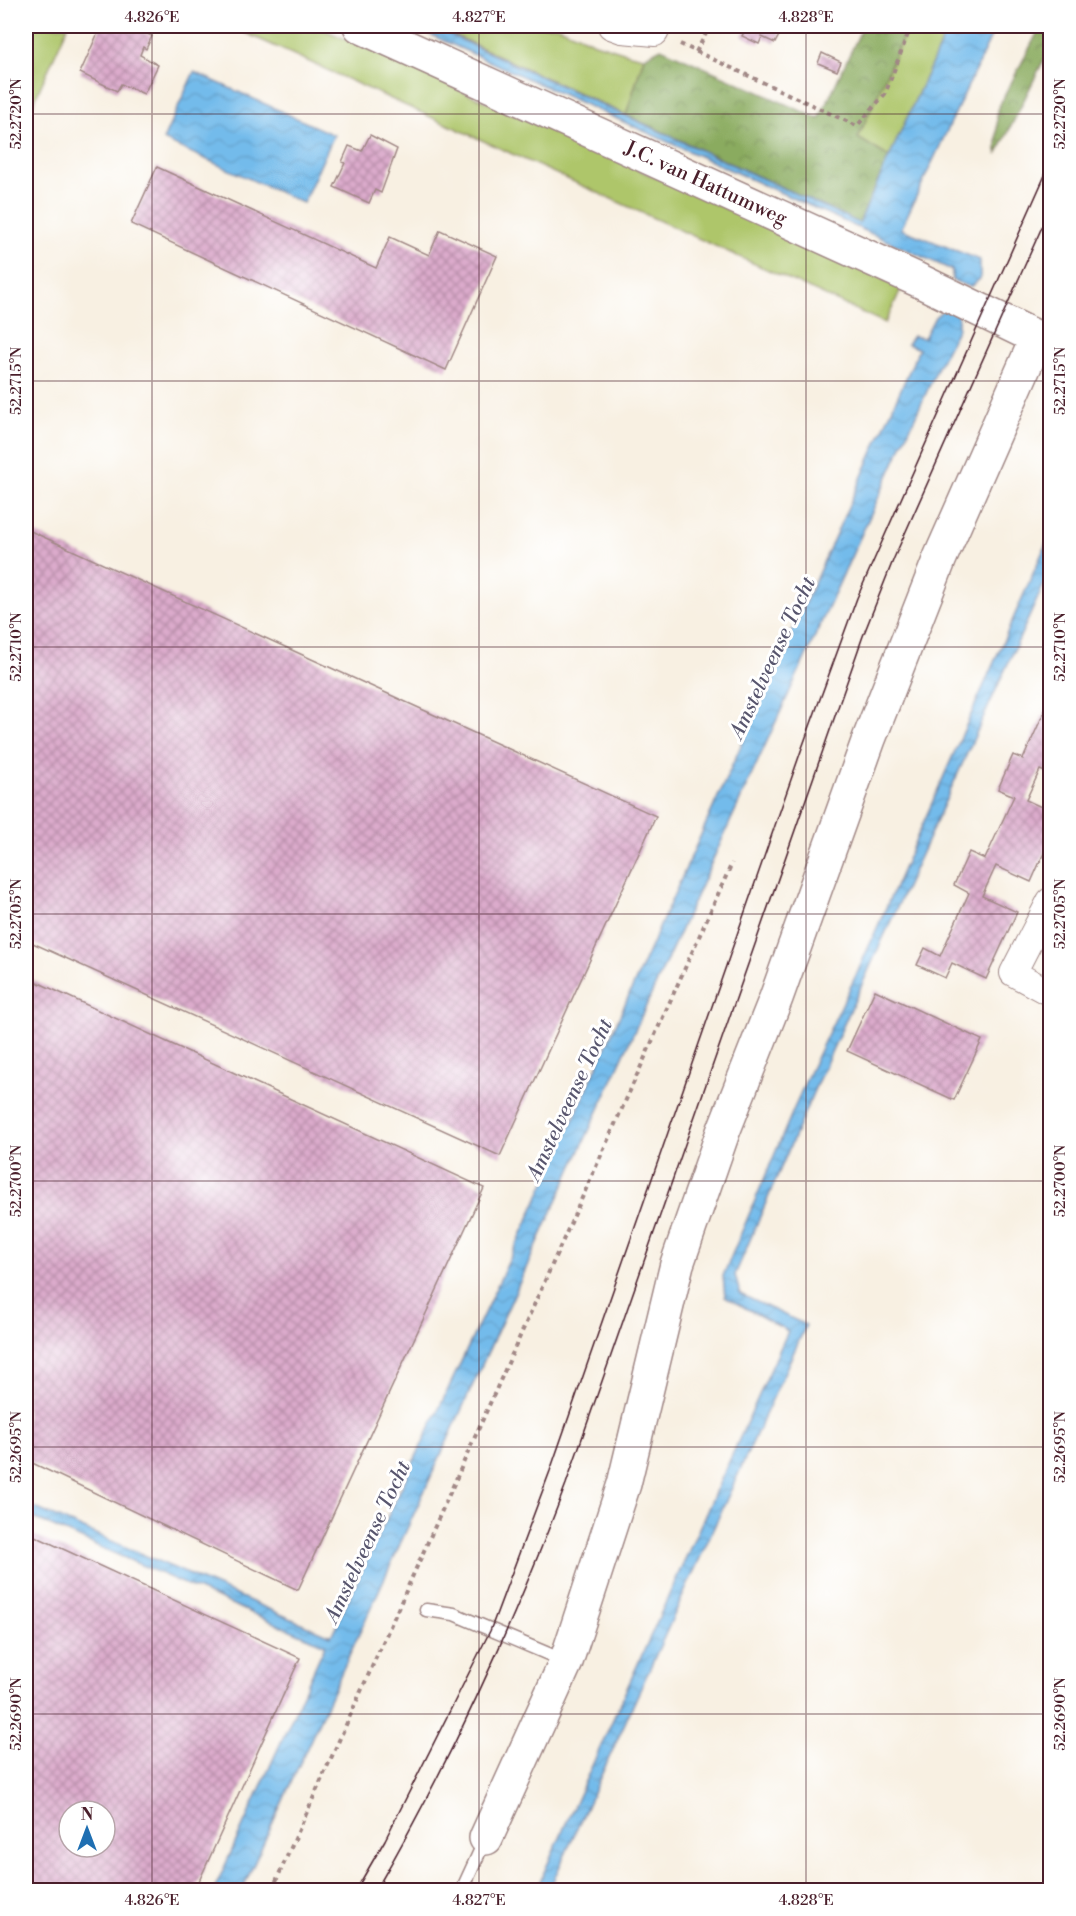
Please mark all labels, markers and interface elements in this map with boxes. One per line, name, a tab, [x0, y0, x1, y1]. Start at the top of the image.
text: 4.826°E	[125, 8, 179, 27]
text: 4.827°E	[452, 8, 506, 27]
text: 4.828°E	[778, 8, 834, 27]
text: 52.2720°N	[7, 78, 26, 150]
text: 52.2720°N	[1051, 78, 1070, 150]
street label: J.C. van Hattumweg	[620, 135, 792, 231]
text: 52.2715°N	[7, 347, 26, 415]
text: 52.2715°N	[1051, 347, 1070, 415]
water label: Amstelveense Tocht	[723, 572, 822, 745]
text: 52.2710°N	[7, 612, 26, 682]
text: 52.2710°N	[1051, 612, 1070, 682]
text: 52.2705°N	[7, 879, 26, 949]
text: 52.2705°N	[1051, 879, 1070, 949]
water label: Amstelveense Tocht	[520, 1014, 619, 1187]
text: 52.2700°N	[7, 1145, 26, 1217]
text: 52.2700°N	[1051, 1145, 1070, 1217]
text: 52.2695°N	[7, 1411, 26, 1483]
text: 52.2695°N	[1051, 1411, 1070, 1483]
water label: Amstelveense Tocht	[318, 1456, 417, 1629]
text: 52.2690°N	[7, 1677, 26, 1751]
text: 52.2690°N	[1051, 1677, 1070, 1751]
north arrow	[57, 1799, 117, 1859]
text: N	[81, 1805, 94, 1825]
text: 4.826°E	[125, 1891, 179, 1910]
text: 4.827°E	[452, 1891, 506, 1910]
text: 4.828°E	[778, 1891, 834, 1910]

